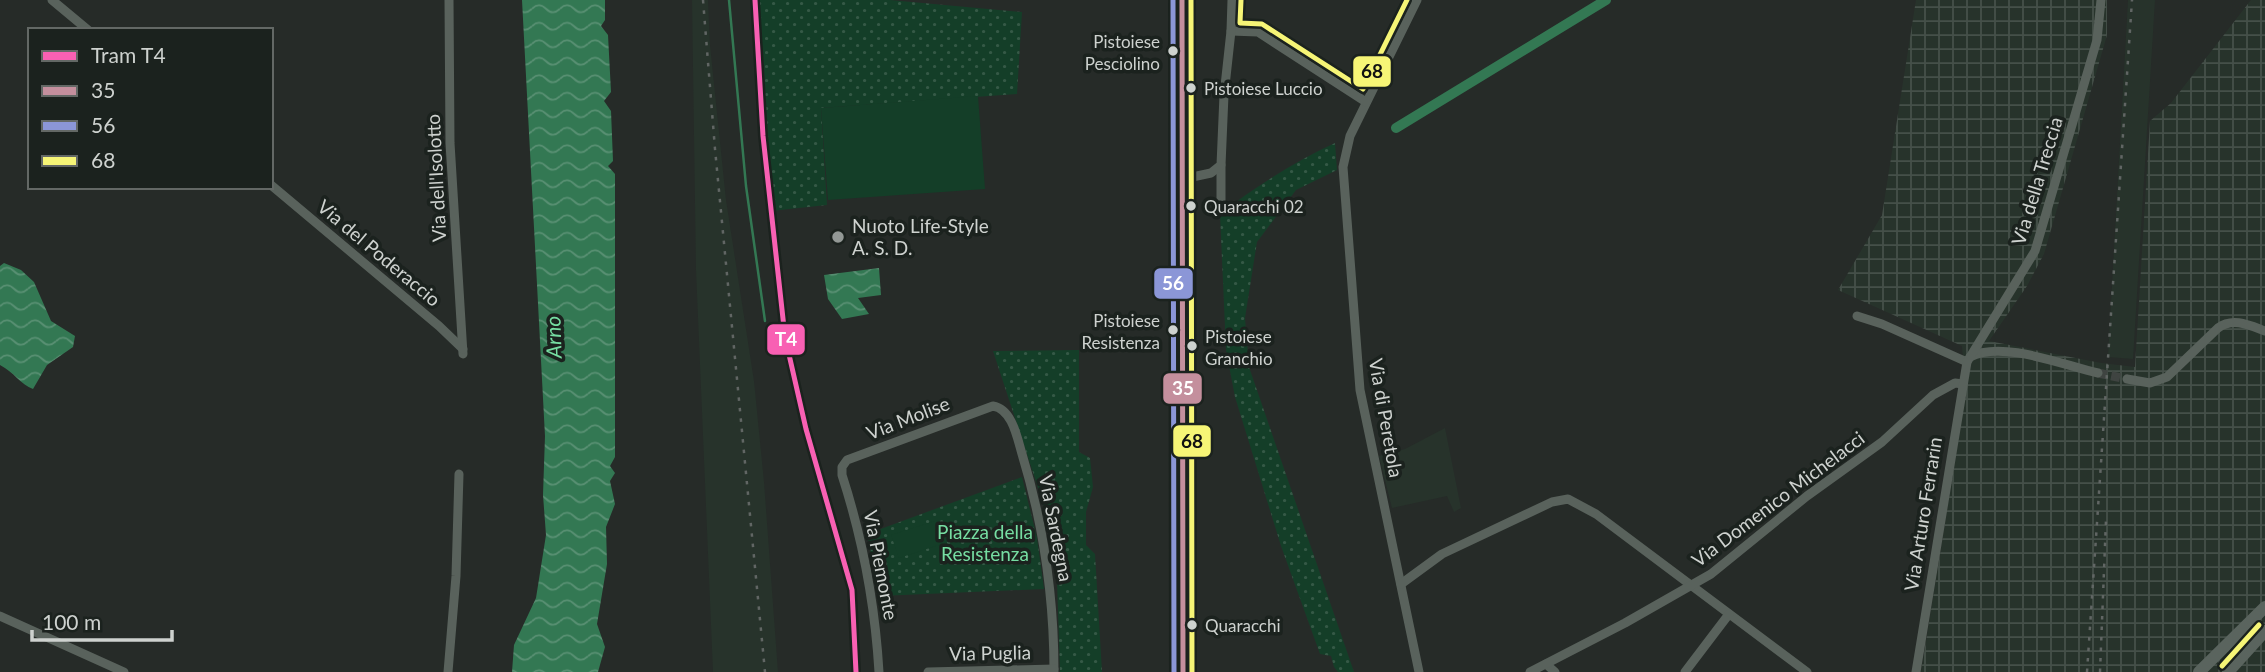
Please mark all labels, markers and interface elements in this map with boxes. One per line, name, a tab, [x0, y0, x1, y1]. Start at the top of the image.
legend	[28, 28, 273, 189]
place label: Pistoiese Pesciolino	[1085, 31, 1160, 74]
text: Tram T4	[91, 42, 166, 67]
marker: Pistoiese Pesciolino	[1166, 44, 1180, 58]
line badge: 68	[1352, 55, 1392, 88]
text: 68	[1361, 59, 1383, 82]
text: 35	[91, 77, 115, 102]
place label: Pistoiese Luccio	[1204, 78, 1323, 99]
marker: Pistoiese Luccio	[1184, 81, 1198, 95]
text: 56	[91, 112, 115, 137]
street label: Via dell'Isolotto	[421, 113, 450, 243]
street label: Via della Treccia	[2006, 114, 2067, 248]
text: 68	[91, 147, 115, 172]
street label: Via del Poderaccio	[313, 194, 446, 311]
place label: Quaracchi 02	[1204, 196, 1304, 217]
marker: Quaracchi 02	[1184, 199, 1198, 213]
place label: Nuoto Life-Style A. S. D.	[852, 214, 989, 259]
marker: Nuoto Life-Style A. S. D.	[830, 229, 846, 245]
line badge: 56	[1153, 267, 1194, 300]
text: 56	[1162, 271, 1184, 294]
place label: Pistoiese Resistenza	[1081, 310, 1160, 353]
water label: Arno	[539, 315, 566, 360]
line badge: T4	[766, 323, 806, 356]
marker: Pistoiese Resistenza	[1166, 323, 1180, 337]
place label: Pistoiese Granchio	[1205, 326, 1273, 369]
text: T4	[775, 327, 797, 350]
marker: Pistoiese Granchio	[1185, 339, 1199, 353]
street label: Via di Peretola	[1365, 356, 1408, 479]
line badge: 35	[1162, 372, 1203, 405]
text: 35	[1172, 376, 1194, 399]
street label: Via Molise	[863, 391, 953, 444]
line badge: 68	[1172, 424, 1212, 458]
street label: Via Domenico Michelacci	[1687, 426, 1869, 571]
text: 68	[1181, 429, 1203, 452]
street label: Via Arturo Ferrarin	[1899, 435, 1946, 593]
street label: Via Sardegna	[1035, 472, 1078, 583]
street label: Via Piemonte	[860, 508, 903, 622]
park label: Piazza della Resistenza	[937, 520, 1033, 565]
scale bar	[32, 598, 172, 642]
text: 100 m	[42, 609, 101, 634]
place label: Quaracchi	[1205, 615, 1281, 636]
marker: Quaracchi	[1185, 618, 1199, 632]
street label: Via Puglia	[949, 640, 1031, 665]

